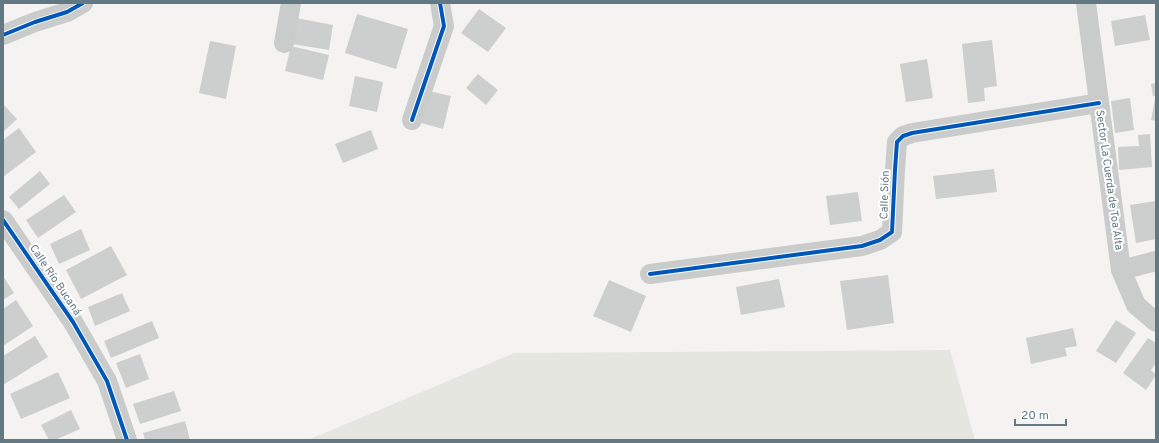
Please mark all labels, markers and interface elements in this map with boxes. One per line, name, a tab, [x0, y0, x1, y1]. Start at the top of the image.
street label: Sector La Cuerda de Toa Alta	[1092, 109, 1126, 251]
street label: Calle Sión	[877, 170, 893, 220]
street label: Calle Río Bucaná	[26, 242, 84, 318]
scale bar	[1015, 401, 1066, 427]
text: 20 m	[1021, 408, 1049, 424]

